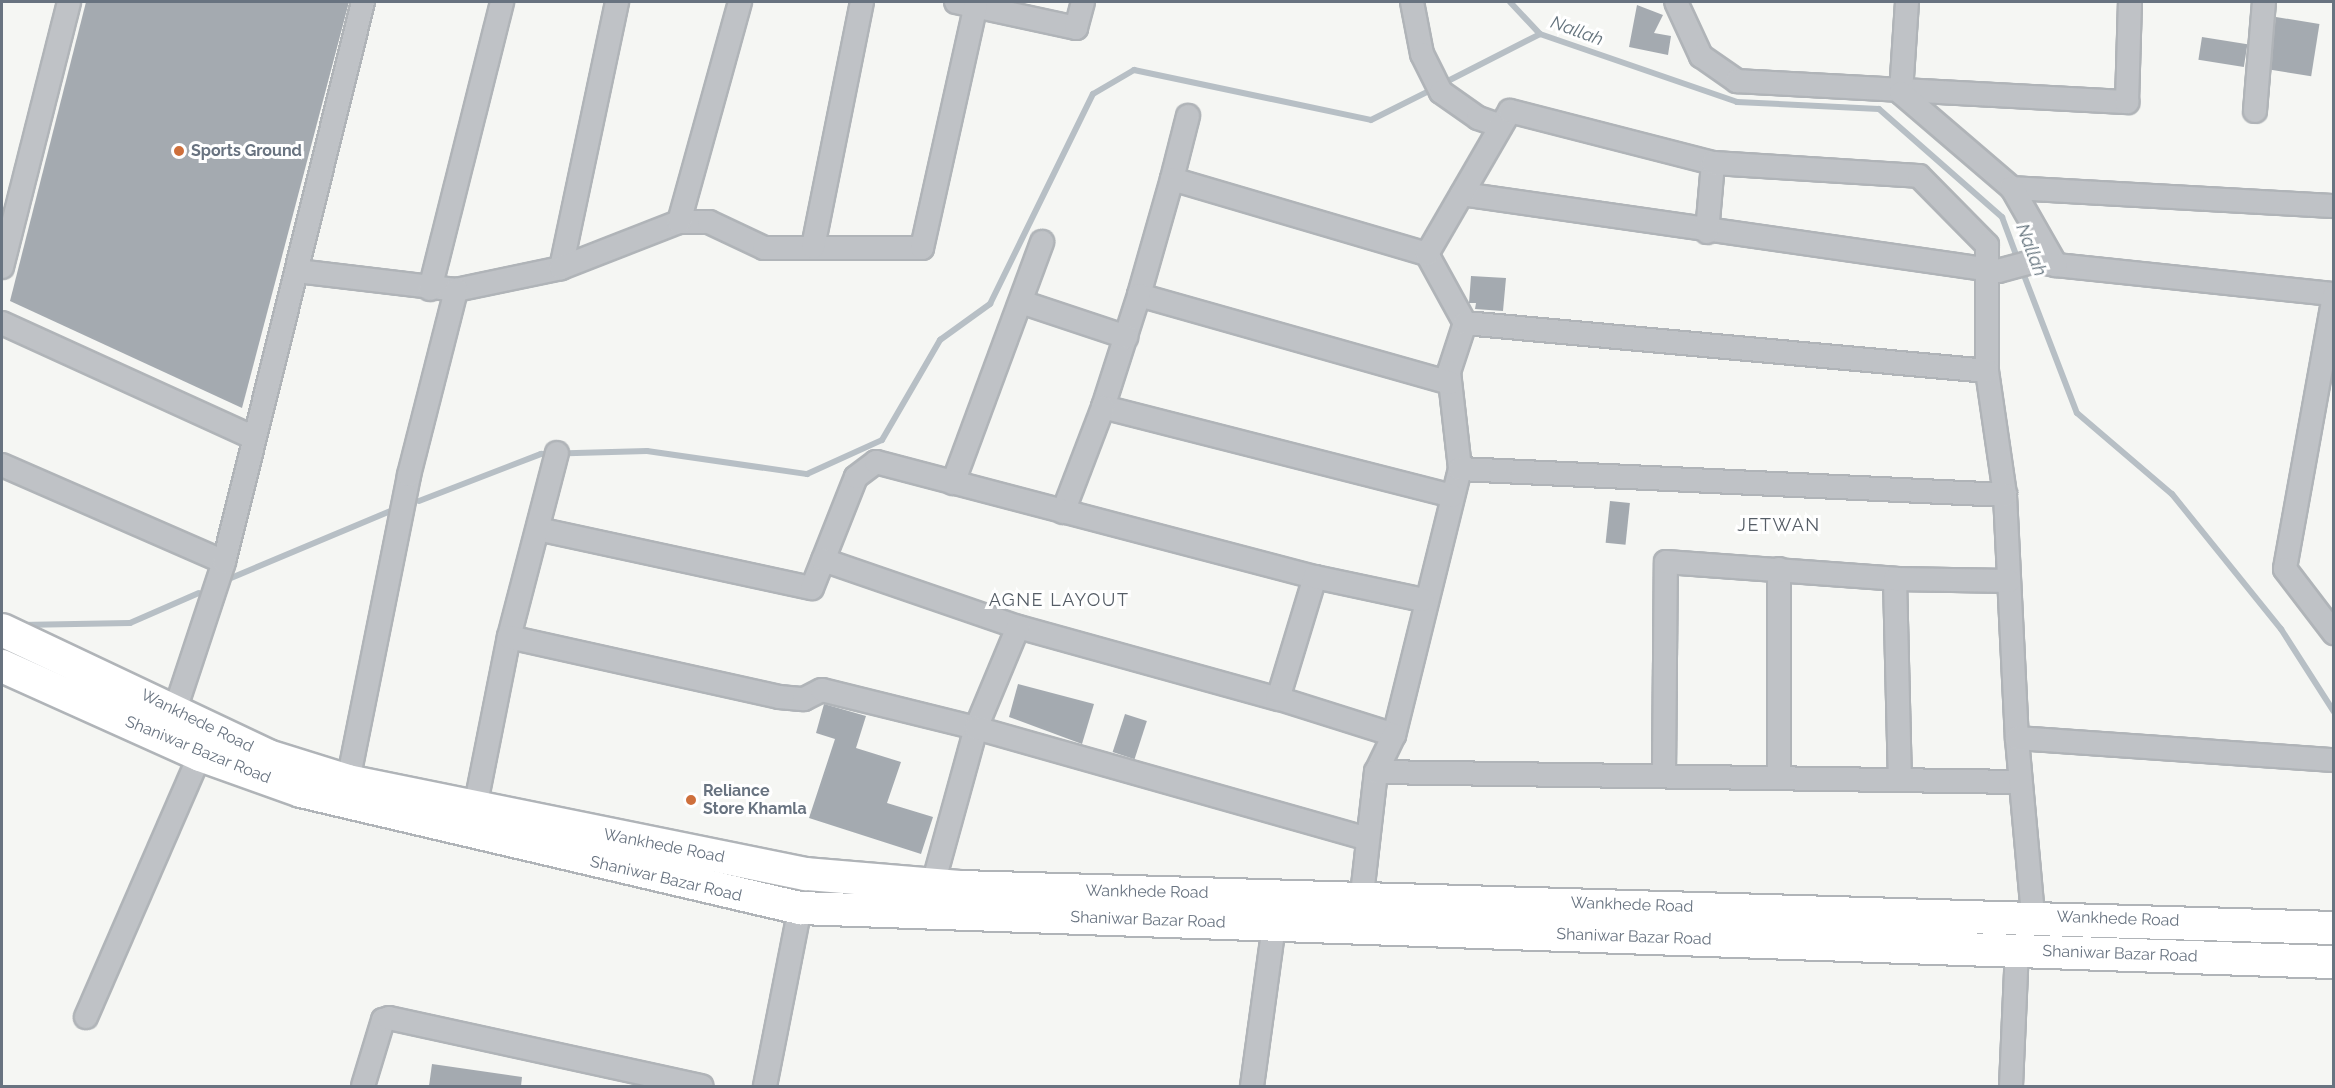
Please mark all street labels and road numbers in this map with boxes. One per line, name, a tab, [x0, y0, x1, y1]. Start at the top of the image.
street label: Wankhede Road	[138, 685, 256, 757]
street label: Shaniwar Bazar Road	[122, 712, 274, 788]
street label: Wankhede Road	[602, 825, 726, 867]
street label: Shaniwar Bazar Road	[588, 852, 744, 906]
street label: Wankhede Road	[1085, 881, 1209, 903]
street label: Wankhede Road	[1570, 893, 1694, 917]
street label: Wankhede Road	[2056, 907, 2180, 931]
street label: Shaniwar Bazar Road	[1070, 908, 1226, 932]
street label: Shaniwar Bazar Road	[1556, 925, 1712, 949]
street label: Shaniwar Bazar Road	[2042, 942, 2198, 966]

